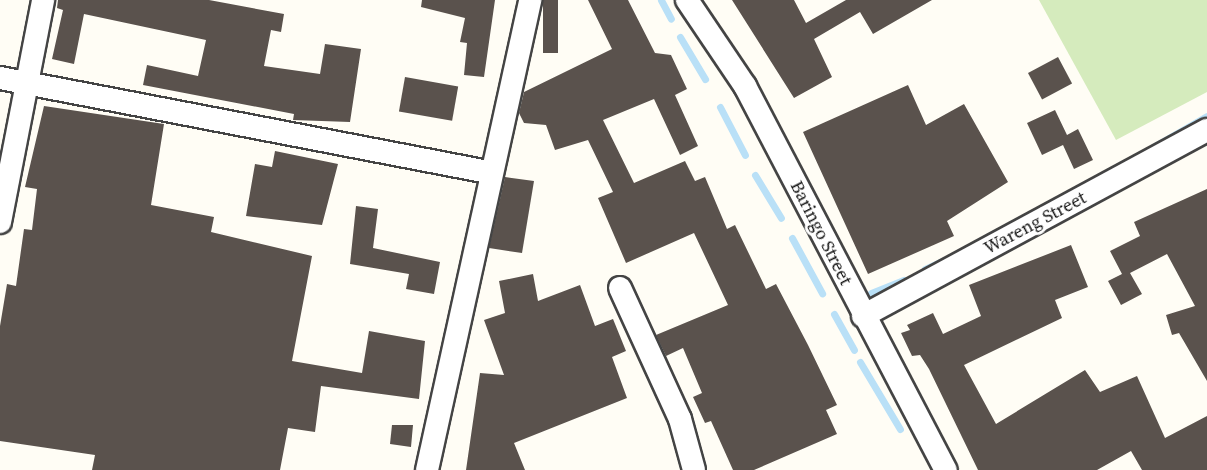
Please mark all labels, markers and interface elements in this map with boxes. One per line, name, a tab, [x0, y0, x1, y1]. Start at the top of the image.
street label: Baringo Street	[785, 177, 857, 289]
street label: Wareng Street	[980, 187, 1090, 259]

